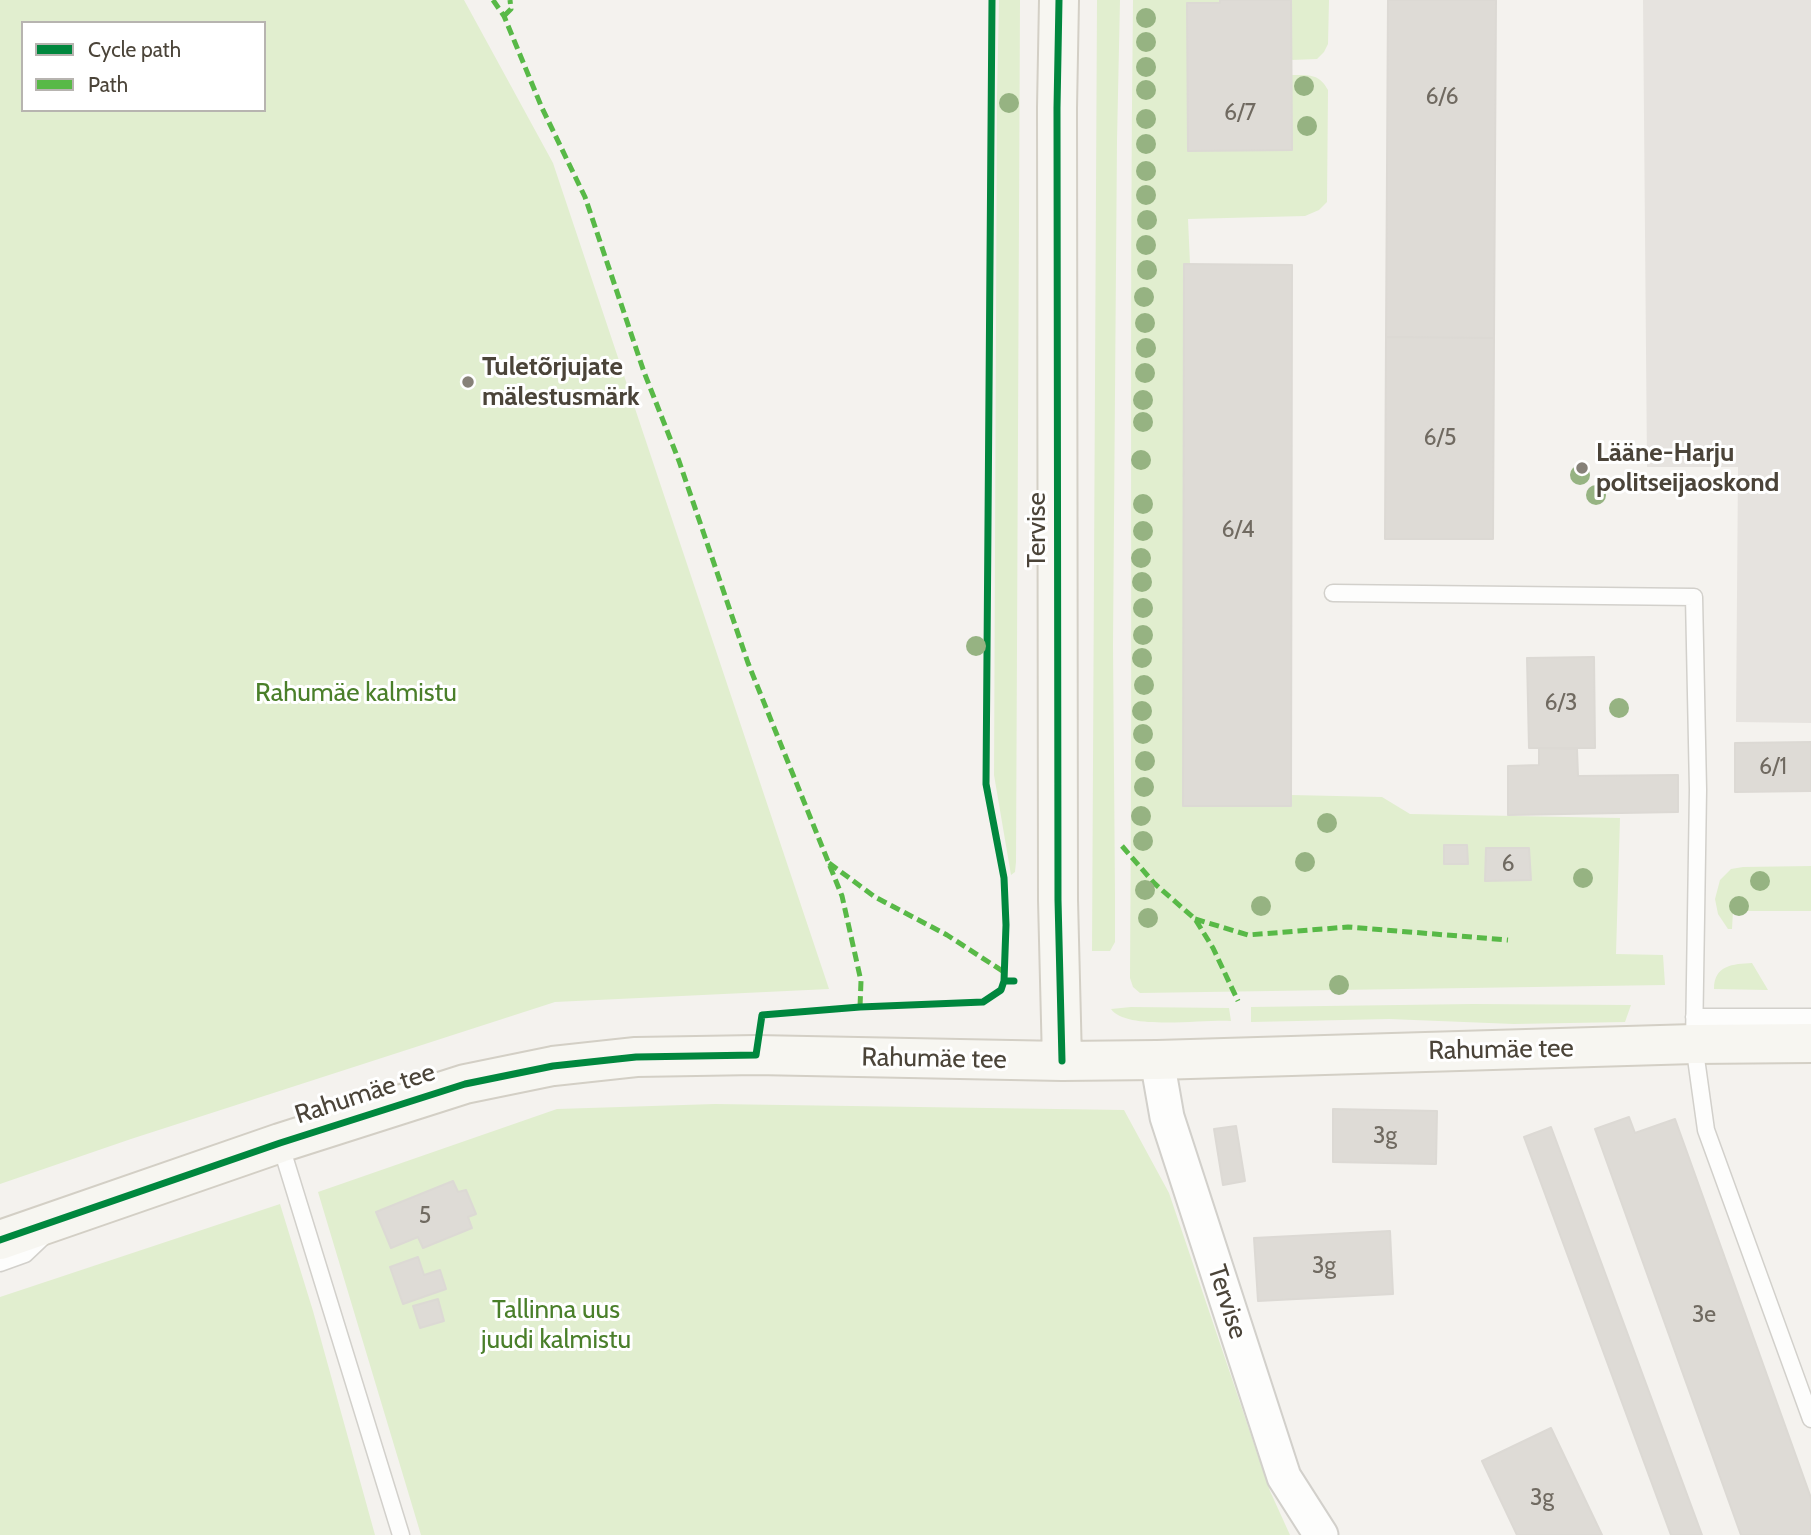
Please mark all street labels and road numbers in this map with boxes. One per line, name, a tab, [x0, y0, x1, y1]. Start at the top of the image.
street label: Tervise	[1021, 492, 1053, 568]
street label: Rahumäe tee	[1428, 1033, 1574, 1067]
street label: Rahumäe tee	[861, 1042, 1007, 1076]
street label: Rahumäe tee	[291, 1057, 439, 1131]
street label: Tervise	[1200, 1261, 1254, 1343]

